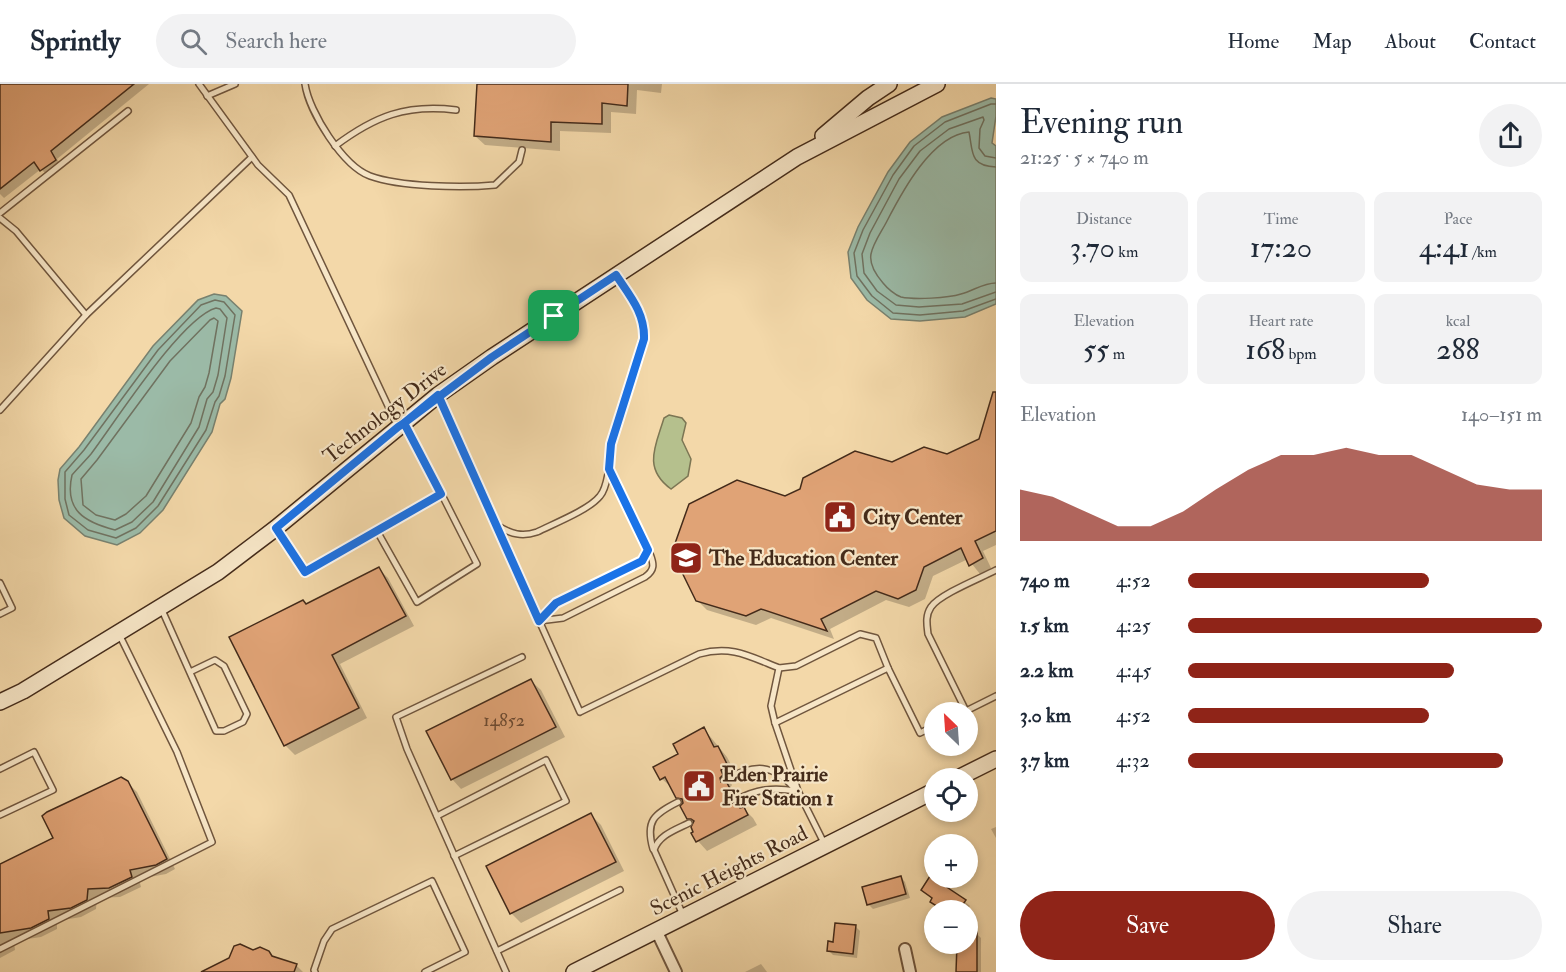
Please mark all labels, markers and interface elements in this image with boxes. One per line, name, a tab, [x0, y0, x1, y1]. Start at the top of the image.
search box	[156, 14, 576, 68]
text: Sprintly	[30, 24, 120, 59]
icon: search	[177, 25, 210, 58]
text: Search here	[225, 27, 327, 55]
text: Home	[1227, 28, 1279, 55]
text: Map	[1312, 28, 1352, 55]
text: About	[1385, 28, 1436, 55]
text: Contact	[1469, 28, 1536, 55]
text: Evening run	[1020, 102, 1183, 143]
button: share	[1479, 104, 1542, 167]
text: 21:25 · 5 × 740 m	[1020, 145, 1149, 170]
text: Distance	[1076, 209, 1132, 229]
text: Time	[1264, 209, 1298, 229]
text: Pace	[1444, 209, 1472, 229]
text: 3.70	[1070, 229, 1115, 266]
text: 17:20	[1250, 229, 1312, 266]
text: 4:41	[1419, 229, 1469, 266]
text: km	[1115, 242, 1138, 262]
text: /km	[1469, 242, 1497, 262]
pin	[528, 290, 579, 341]
icon: arrive	[537, 299, 570, 332]
text: Elevation	[1074, 311, 1134, 331]
text: Heart rate	[1248, 311, 1314, 331]
text: kcal	[1446, 311, 1470, 331]
text: 55	[1083, 331, 1109, 368]
text: 168	[1245, 331, 1285, 368]
text: 288	[1436, 331, 1480, 368]
text: m	[1109, 344, 1125, 364]
text: bpm	[1285, 344, 1317, 364]
street label: Technology Drive	[318, 356, 452, 470]
text: Elevation	[1020, 402, 1096, 427]
text: 140–151 m	[1461, 402, 1542, 427]
public building icon: City Center	[822, 499, 858, 535]
place label: City Center	[863, 504, 964, 531]
school or university icon: The Education Center	[668, 540, 704, 576]
place label: The Education Center	[708, 545, 899, 572]
text: 740 m	[1020, 568, 1069, 593]
text: 4:52	[1116, 568, 1151, 593]
text: 1.5 km	[1020, 613, 1069, 638]
text: 4:25	[1116, 613, 1151, 638]
text: 2.2 km	[1020, 658, 1073, 683]
text: 4:45	[1116, 658, 1151, 683]
north arrow	[924, 702, 978, 756]
map controls	[924, 702, 978, 954]
text: 3.0 km	[1020, 703, 1071, 728]
text: 4:52	[1116, 703, 1151, 728]
house number: 14852	[483, 709, 525, 732]
text: 3.7 km	[1020, 748, 1069, 773]
text: 4:32	[1116, 748, 1150, 773]
place label: Eden Prairie Fire Station 1	[722, 761, 834, 812]
public building icon: Eden Prairie Fire Station 1	[681, 768, 717, 804]
button: locate	[924, 768, 978, 822]
street label: Scenic Heights Road	[646, 819, 813, 922]
button: +	[924, 834, 978, 888]
button: Save	[1020, 891, 1275, 960]
button: Share	[1287, 891, 1542, 960]
button: −	[924, 900, 978, 954]

